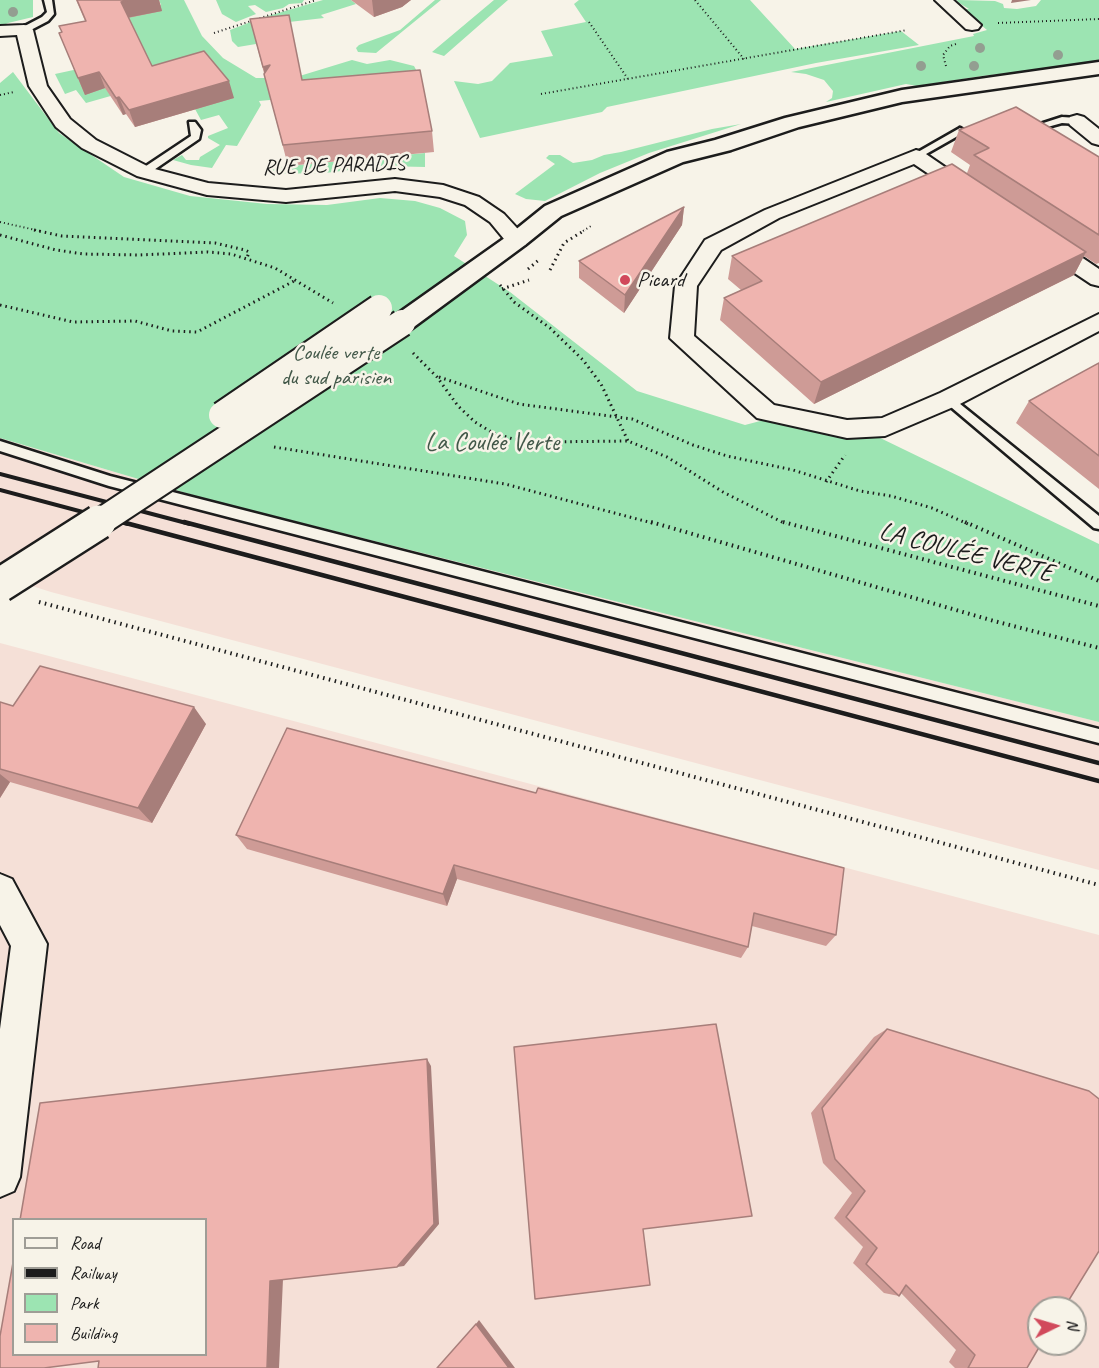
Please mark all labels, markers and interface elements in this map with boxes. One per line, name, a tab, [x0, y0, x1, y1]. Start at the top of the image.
street label: RUE DE PARADIS	[262, 150, 406, 182]
place label: Picard	[637, 267, 685, 293]
marker: Picard	[618, 273, 632, 287]
park label: Coulée verte du sud parisien	[281, 340, 391, 392]
park label: La Coulée Verte	[425, 427, 559, 459]
street label: LA COULÉE VERTE	[876, 516, 1056, 590]
legend	[12, 1218, 207, 1356]
text: Road	[70, 1232, 100, 1254]
text: Railway	[70, 1262, 117, 1284]
text: Park	[70, 1292, 99, 1314]
north arrow	[1027, 1296, 1087, 1356]
text: N	[1063, 1319, 1083, 1330]
text: Building	[70, 1322, 117, 1344]

